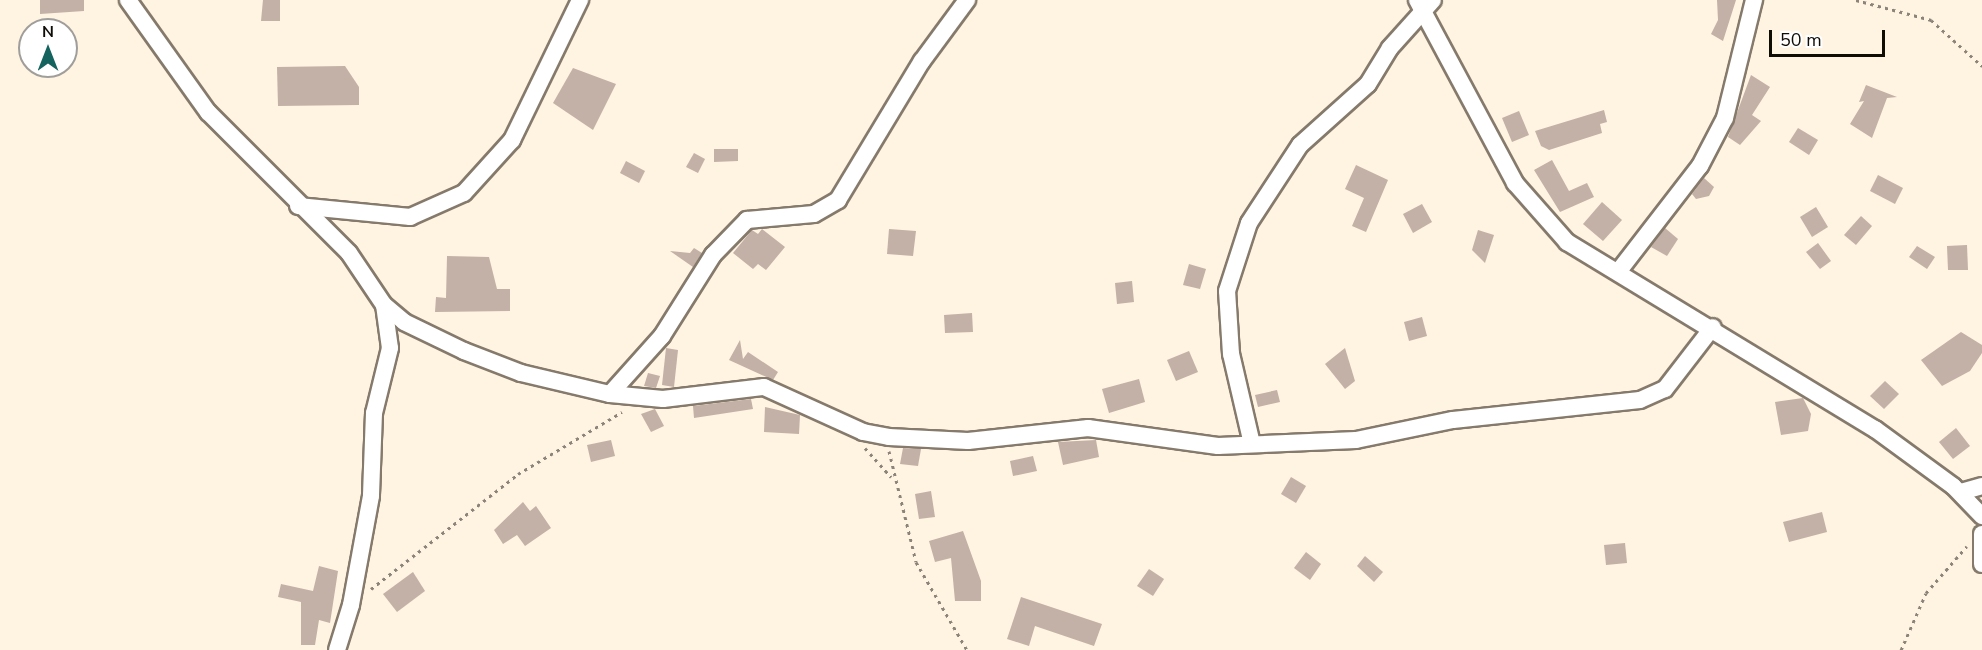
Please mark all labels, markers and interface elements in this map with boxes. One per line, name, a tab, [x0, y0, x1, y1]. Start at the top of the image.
north arrow	[18, 18, 78, 78]
scale bar	[1772, 18, 1888, 56]
text: N	[42, 21, 54, 43]
text: 50 m	[1780, 28, 1822, 52]

